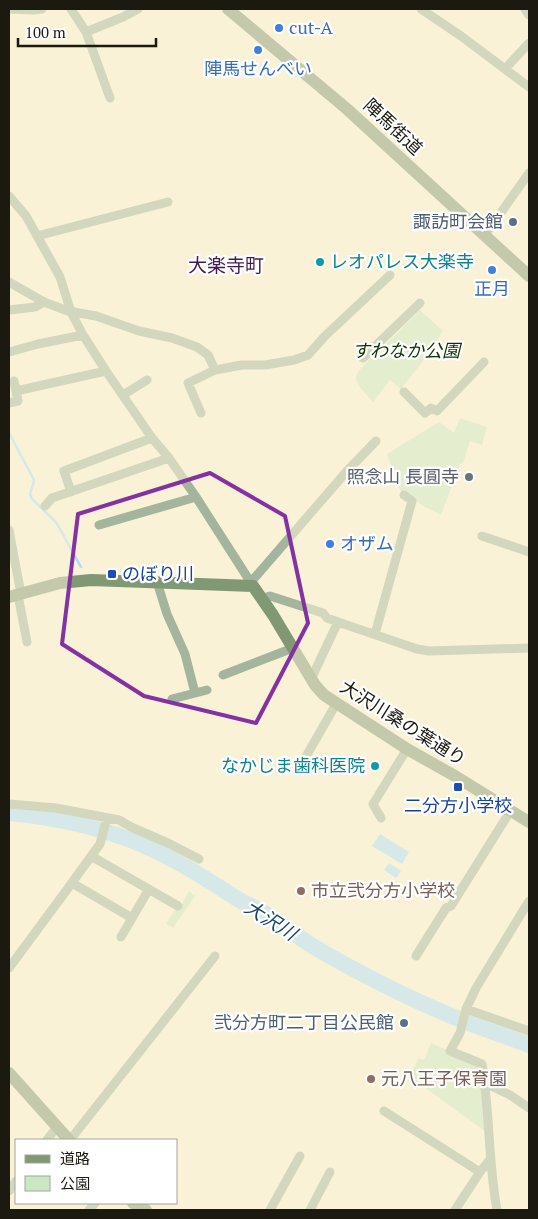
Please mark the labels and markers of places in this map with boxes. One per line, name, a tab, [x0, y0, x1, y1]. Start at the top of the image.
place label: cut-A	[289, 15, 334, 39]
marker: cut-A	[273, 22, 285, 34]
marker: 陣馬せんべい	[252, 44, 264, 56]
place label: 陣馬せんべい	[204, 56, 312, 80]
place label: 諏訪町会館	[413, 209, 503, 233]
marker: 諏訪町会館	[507, 216, 519, 228]
place label: レオパレス大楽寺	[330, 249, 474, 273]
marker: レオパレス大楽寺	[314, 256, 326, 268]
marker: 正月	[486, 264, 498, 276]
place label: 正月	[474, 276, 510, 300]
place label: 照念山 長圓寺	[347, 464, 459, 488]
marker: 照念山 長圓寺	[463, 471, 475, 483]
place label: オザム	[340, 531, 394, 555]
marker: オザム	[324, 538, 336, 550]
place label: のぼり川	[122, 561, 194, 585]
marker: のぼり川	[106, 568, 118, 580]
place label: なかじま歯科医院	[221, 753, 365, 777]
marker: なかじま歯科医院	[369, 760, 381, 772]
marker: 二分方小学校	[452, 781, 464, 793]
place label: 二分方小学校	[404, 793, 512, 817]
place label: 市立弐分方小学校	[311, 878, 455, 902]
marker: 市立弐分方小学校	[295, 885, 307, 897]
place label: 弐分方町二丁目公民館	[214, 1010, 394, 1034]
marker: 弐分方町二丁目公民館	[398, 1017, 410, 1029]
place label: 元八王子保育園	[381, 1066, 507, 1090]
marker: 元八王子保育園	[365, 1073, 377, 1085]

